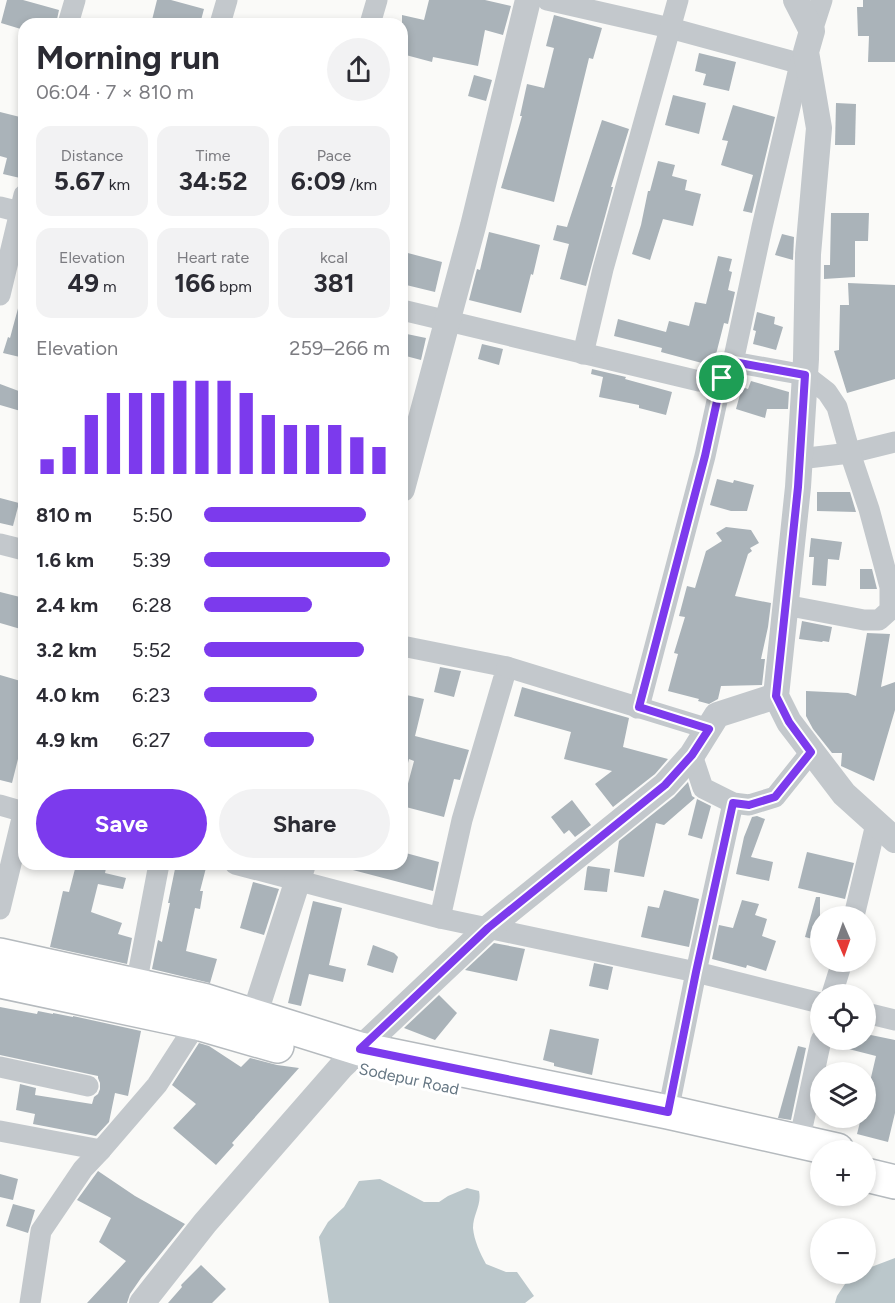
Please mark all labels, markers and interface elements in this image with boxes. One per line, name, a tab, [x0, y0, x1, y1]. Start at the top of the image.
text: Morning run	[36, 38, 220, 77]
button: share	[327, 38, 390, 101]
text: 06:04 · 7 × 810 m	[36, 80, 194, 104]
text: Distance	[61, 146, 123, 165]
text: Time	[196, 146, 230, 165]
text: Pace	[317, 146, 351, 165]
text: 5.67	[54, 165, 105, 197]
text: 34:52	[179, 165, 247, 197]
text: 6:09	[291, 165, 346, 197]
text: km	[105, 175, 130, 194]
text: /km	[346, 175, 377, 194]
text: Elevation	[59, 248, 125, 267]
text: Heart rate	[177, 248, 249, 267]
text: kcal	[320, 248, 348, 267]
text: 49	[67, 267, 99, 299]
text: 166	[174, 267, 215, 299]
text: 381	[313, 267, 355, 299]
text: m	[99, 277, 117, 296]
text: bpm	[215, 277, 252, 296]
text: Elevation	[36, 336, 118, 360]
text: 259–266 m	[289, 336, 390, 360]
pin	[696, 352, 747, 403]
icon: arrive	[705, 361, 738, 394]
text: 810 m	[36, 503, 92, 527]
text: 5:50	[132, 503, 173, 527]
text: 1.6 km	[36, 548, 94, 572]
text: 5:39	[132, 548, 171, 572]
text: 2.4 km	[36, 593, 98, 617]
text: 6:28	[132, 593, 172, 617]
text: 3.2 km	[36, 638, 97, 662]
text: 5:52	[132, 638, 171, 662]
text: 4.0 km	[36, 683, 100, 707]
text: 6:23	[132, 683, 170, 707]
text: 4.9 km	[36, 728, 98, 752]
text: 6:27	[132, 728, 170, 752]
button: Save	[36, 789, 207, 858]
button: Share	[219, 789, 390, 858]
north arrow	[810, 906, 876, 972]
map controls	[810, 906, 876, 1284]
button: locate	[810, 984, 876, 1050]
street label: Sodepur Road	[357, 1059, 461, 1099]
button: layers	[810, 1062, 876, 1128]
button: +	[810, 1140, 876, 1206]
button: −	[810, 1218, 876, 1284]

